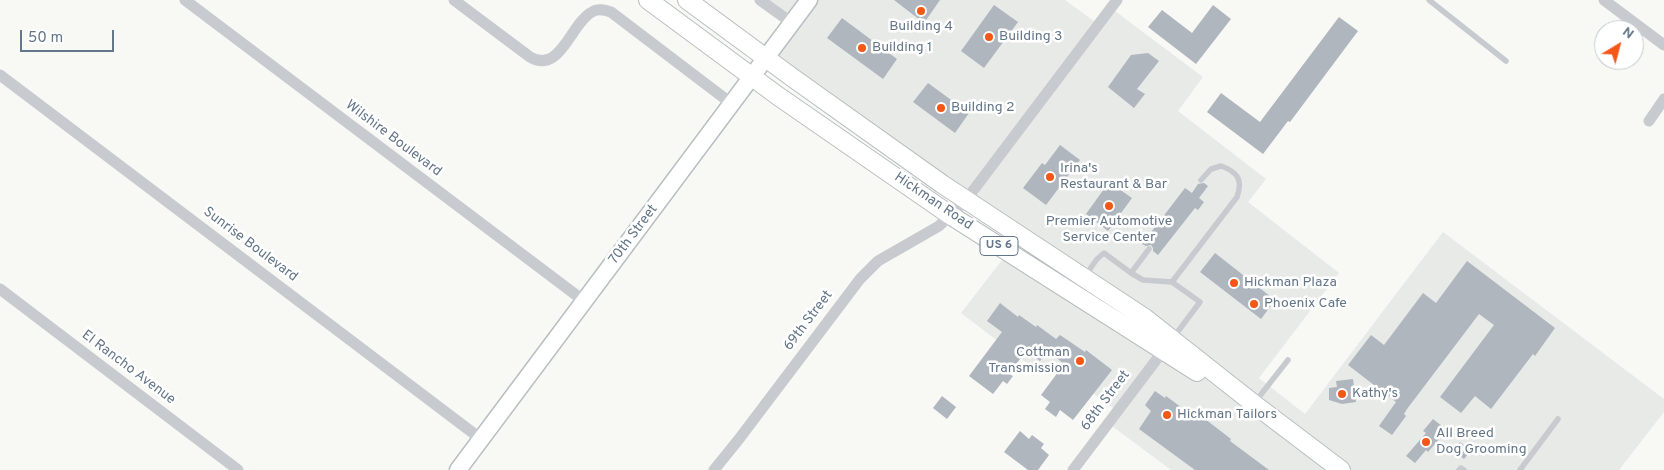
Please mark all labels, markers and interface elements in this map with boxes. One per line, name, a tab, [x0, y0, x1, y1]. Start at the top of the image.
marker: Building 4	[915, 5, 927, 17]
place label: Building 4	[889, 19, 953, 35]
scale bar	[22, 20, 116, 52]
north arrow	[1594, 20, 1644, 70]
text: N	[1619, 24, 1637, 43]
text: 50 m	[28, 29, 63, 48]
place label: Building 3	[999, 29, 1062, 45]
marker: Building 3	[983, 31, 995, 43]
place label: Building 1	[872, 40, 932, 56]
marker: Building 1	[856, 42, 868, 54]
street label: Wilshire Boulevard	[342, 97, 444, 181]
place label: Building 2	[951, 100, 1015, 116]
marker: Building 2	[935, 102, 947, 114]
place label: Irina's Restaurant & Bar	[1060, 161, 1167, 193]
street label: Hickman Road	[891, 170, 975, 234]
marker: Irina's Restaurant & Bar	[1044, 171, 1056, 183]
marker: Premier Automotive Service Center	[1103, 200, 1115, 212]
street label: 70th Street	[606, 202, 662, 268]
street label: Sunrise Boulevard	[199, 204, 301, 286]
place label: Premier Automotive Service Center	[1046, 214, 1172, 246]
road number: US 6	[980, 237, 1018, 256]
place label: Hickman Plaza	[1244, 275, 1337, 291]
marker: Hickman Plaza	[1228, 277, 1240, 289]
street label: 69th Street	[781, 288, 837, 354]
place label: Phoenix Cafe	[1264, 296, 1347, 312]
marker: Phoenix Cafe	[1248, 298, 1260, 310]
street label: El Rancho Avenue	[78, 327, 178, 409]
place label: Cottman Transmission	[988, 345, 1070, 378]
marker: Cottman Transmission	[1074, 355, 1086, 367]
street label: 68th Street	[1078, 367, 1134, 435]
place label: Kathy's	[1352, 386, 1398, 402]
marker: Kathy's	[1336, 388, 1348, 400]
place label: Hickman Tailors	[1177, 407, 1277, 423]
marker: Hickman Tailors	[1161, 409, 1173, 421]
place label: All Breed Dog Grooming	[1436, 426, 1527, 458]
marker: All Breed Dog Grooming	[1420, 436, 1432, 448]

